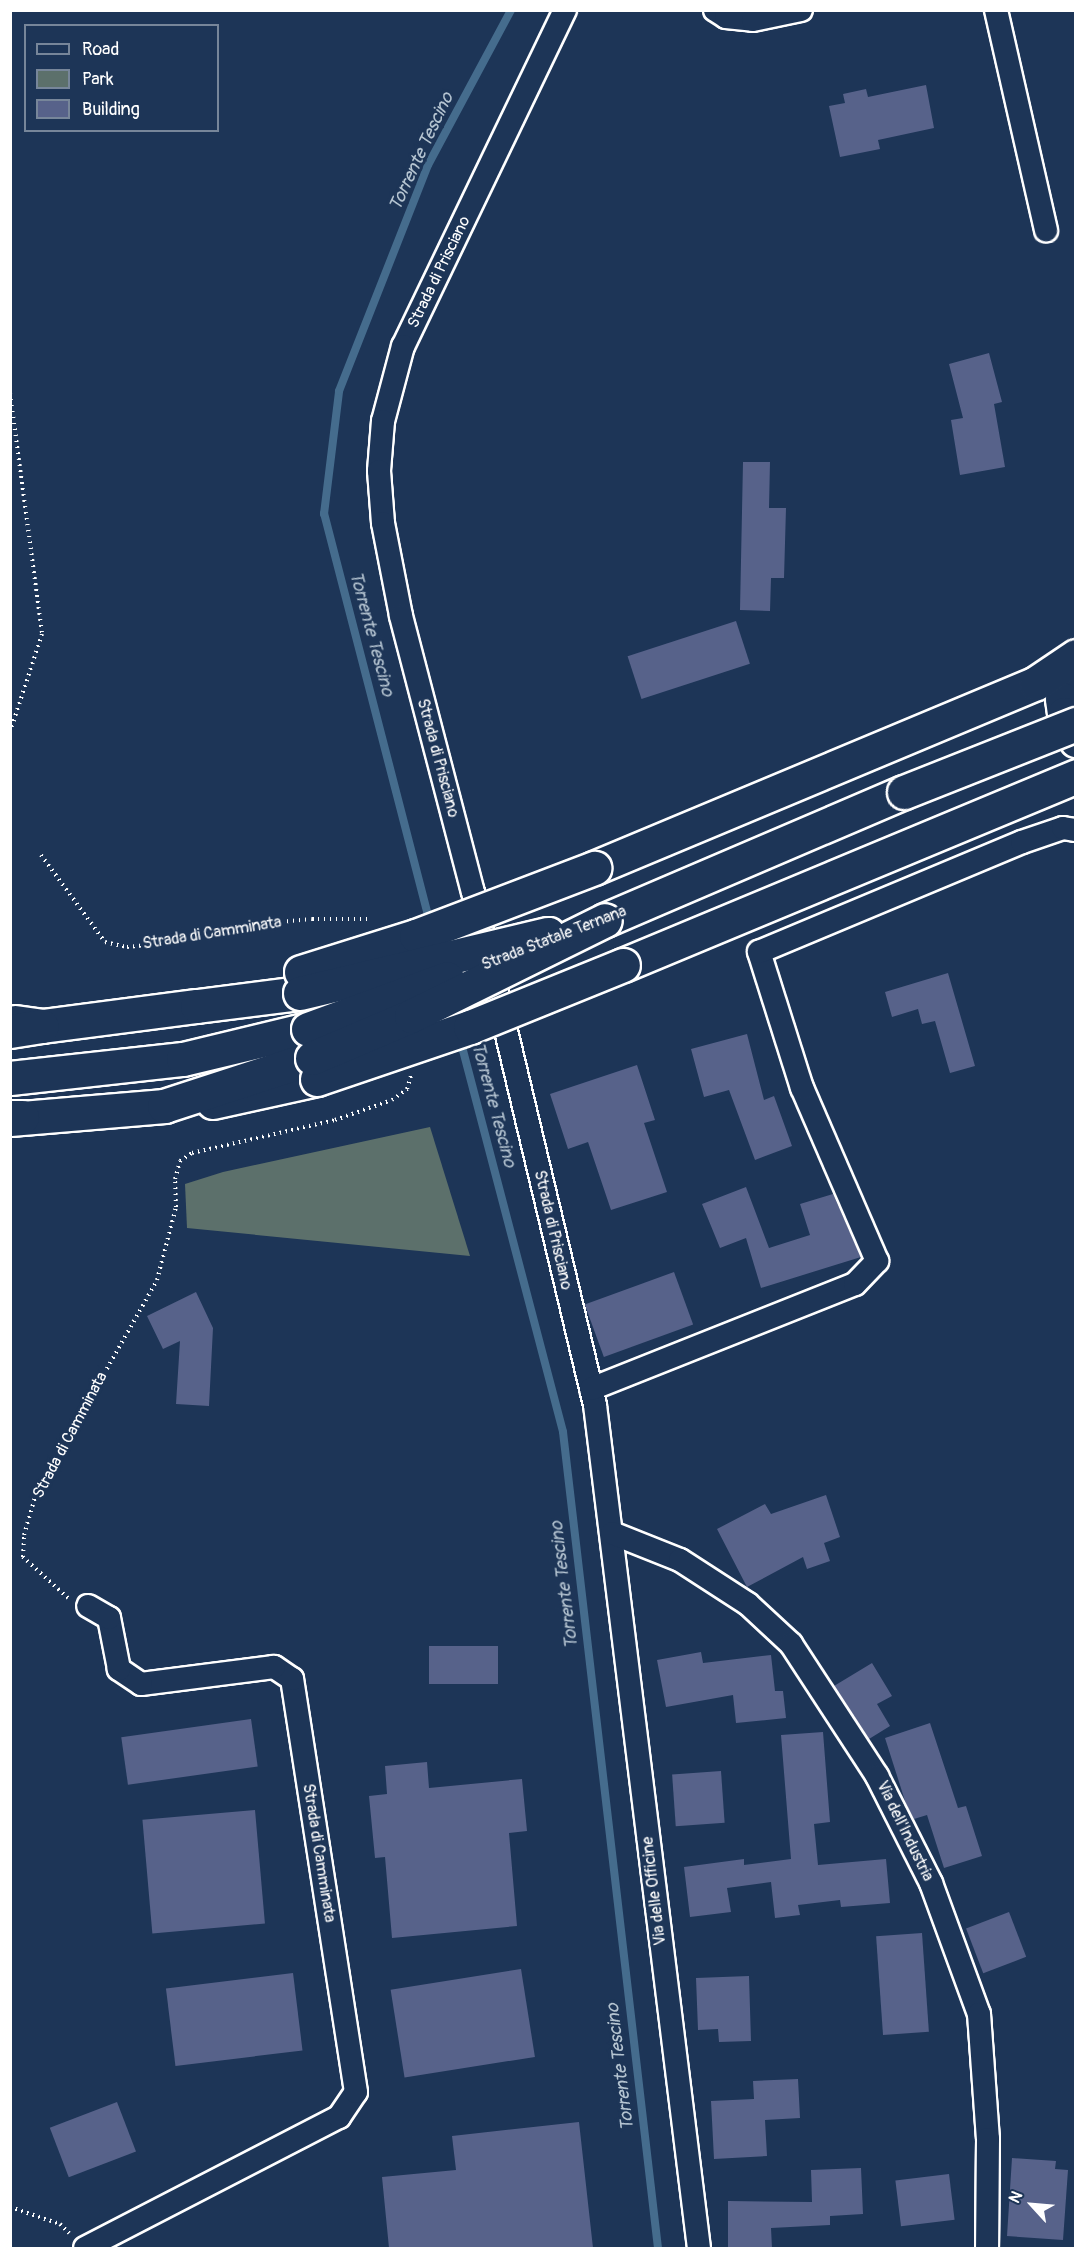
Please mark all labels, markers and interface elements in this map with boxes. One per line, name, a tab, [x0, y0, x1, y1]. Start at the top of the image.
legend	[24, 24, 219, 132]
text: Road	[82, 38, 119, 61]
text: Park	[82, 68, 114, 91]
water label: Torrente Tescino	[385, 89, 459, 215]
text: Building	[82, 98, 140, 121]
street label: Strada di Prisciano	[404, 213, 474, 331]
water label: Torrente Tescino	[344, 569, 398, 699]
street label: Strada di Prisciano	[413, 697, 463, 819]
street label: Strada Statale Ternana	[479, 902, 629, 974]
street label: Strada di Camminata	[141, 913, 283, 953]
water label: Torrente Tescino	[466, 1040, 520, 1170]
street label: Strada di Prisciano	[530, 1168, 576, 1292]
street label: Strada di Camminata	[29, 1369, 111, 1501]
water label: Torrente Tescino	[546, 1520, 584, 1650]
street label: Via dell'Industria	[872, 1778, 938, 1884]
street label: Strada di Camminata	[299, 1782, 339, 1924]
street label: Via delle Officine	[638, 1836, 670, 1946]
water label: Torrente Tescino	[602, 2002, 640, 2132]
north arrow	[1002, 2175, 1062, 2235]
text: N	[1004, 2188, 1027, 2206]

